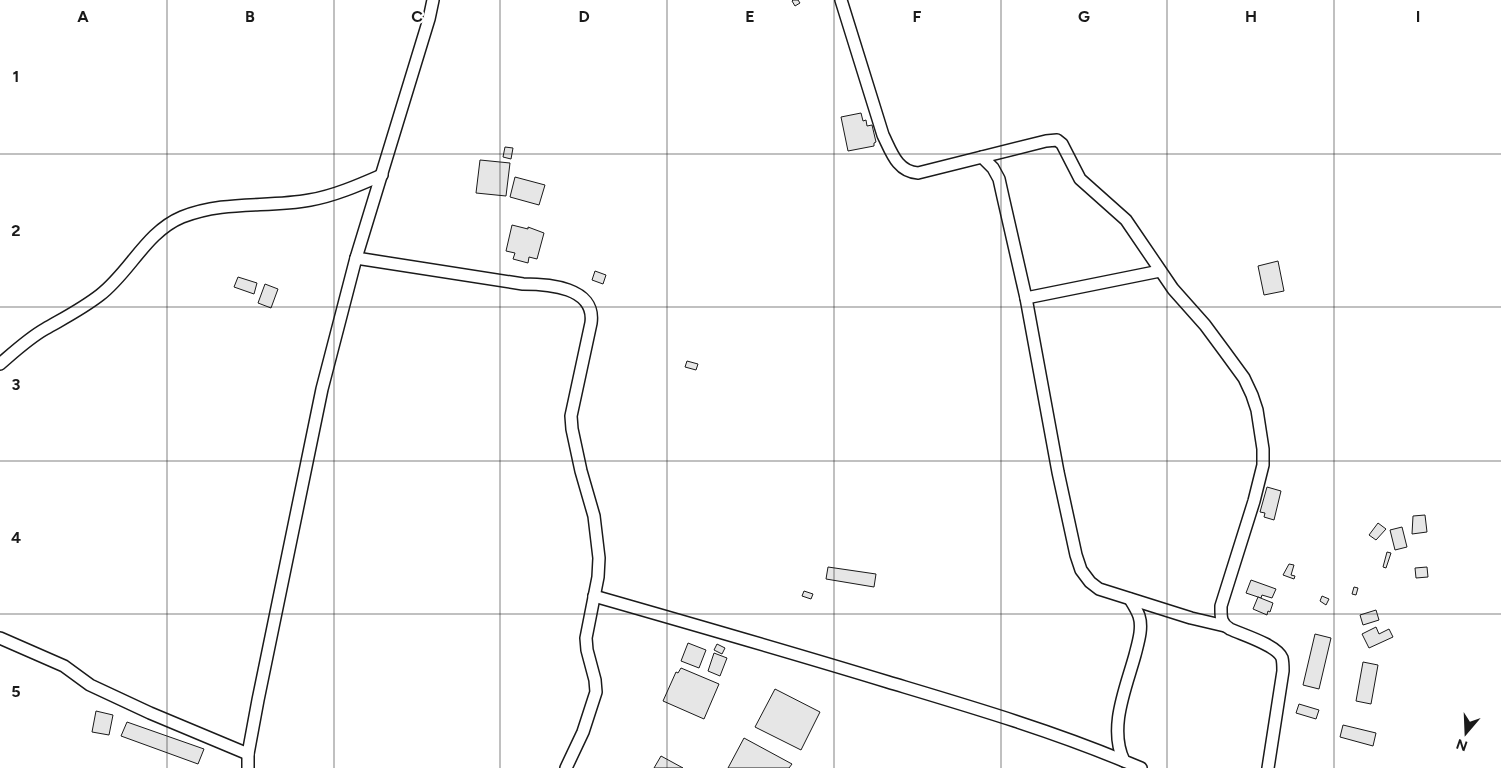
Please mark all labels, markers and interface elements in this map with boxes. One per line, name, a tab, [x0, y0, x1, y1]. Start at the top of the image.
text: A	[77, 7, 89, 26]
text: B	[245, 7, 255, 26]
text: C	[411, 7, 423, 26]
text: D	[578, 7, 590, 26]
text: E	[745, 7, 755, 26]
text: F	[913, 7, 922, 26]
text: G	[1078, 7, 1090, 26]
text: H	[1245, 7, 1257, 26]
text: I	[1416, 7, 1420, 26]
text: 1	[13, 67, 19, 86]
text: 2	[11, 221, 21, 240]
text: 3	[12, 375, 21, 394]
text: 4	[11, 528, 21, 547]
text: 5	[11, 682, 21, 701]
north arrow	[1441, 708, 1491, 758]
text: N	[1454, 735, 1470, 755]

